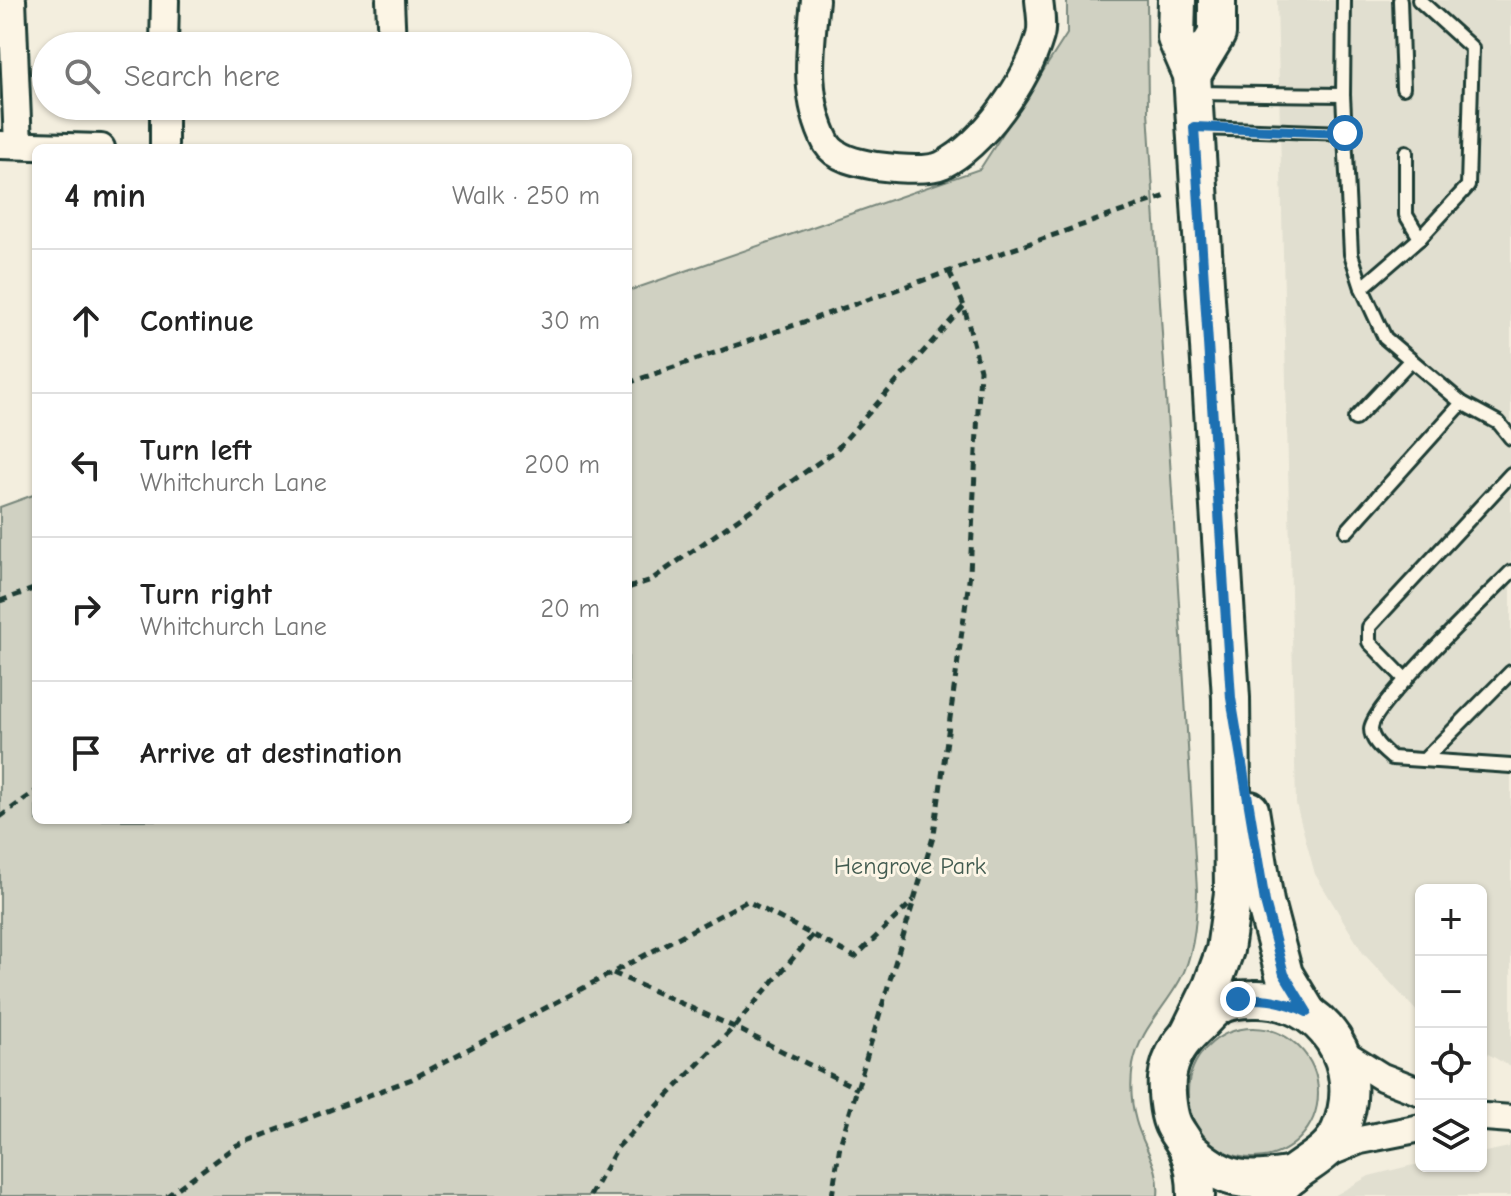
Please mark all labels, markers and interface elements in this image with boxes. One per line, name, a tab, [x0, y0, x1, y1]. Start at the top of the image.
search box	[32, 32, 632, 120]
icon: search	[60, 54, 104, 98]
text: Search here	[124, 59, 280, 94]
route start	[1327, 115, 1363, 151]
text: 4 min	[64, 176, 146, 216]
text: Walk · 250 m	[452, 181, 600, 211]
icon: ahead	[64, 299, 108, 343]
text: Continue	[140, 304, 254, 339]
text: 30 m	[541, 306, 600, 336]
text: Turn left	[140, 433, 252, 468]
icon: left	[64, 443, 108, 487]
text: 200 m	[525, 450, 600, 480]
text: Whitchurch Lane	[140, 468, 327, 498]
text: Turn right	[140, 577, 272, 612]
icon: right	[64, 587, 108, 631]
text: 20 m	[540, 594, 600, 624]
text: Whitchurch Lane	[140, 612, 327, 642]
icon: arrive	[64, 731, 108, 775]
text: Arrive at destination	[140, 736, 402, 771]
park label: Hengrove Park	[834, 852, 987, 880]
map controls	[1415, 884, 1487, 1172]
button: +	[1415, 884, 1487, 956]
button: −	[1415, 956, 1487, 1028]
route end	[1220, 981, 1256, 1017]
button: locate	[1415, 1028, 1487, 1100]
button: layers	[1415, 1100, 1487, 1172]

